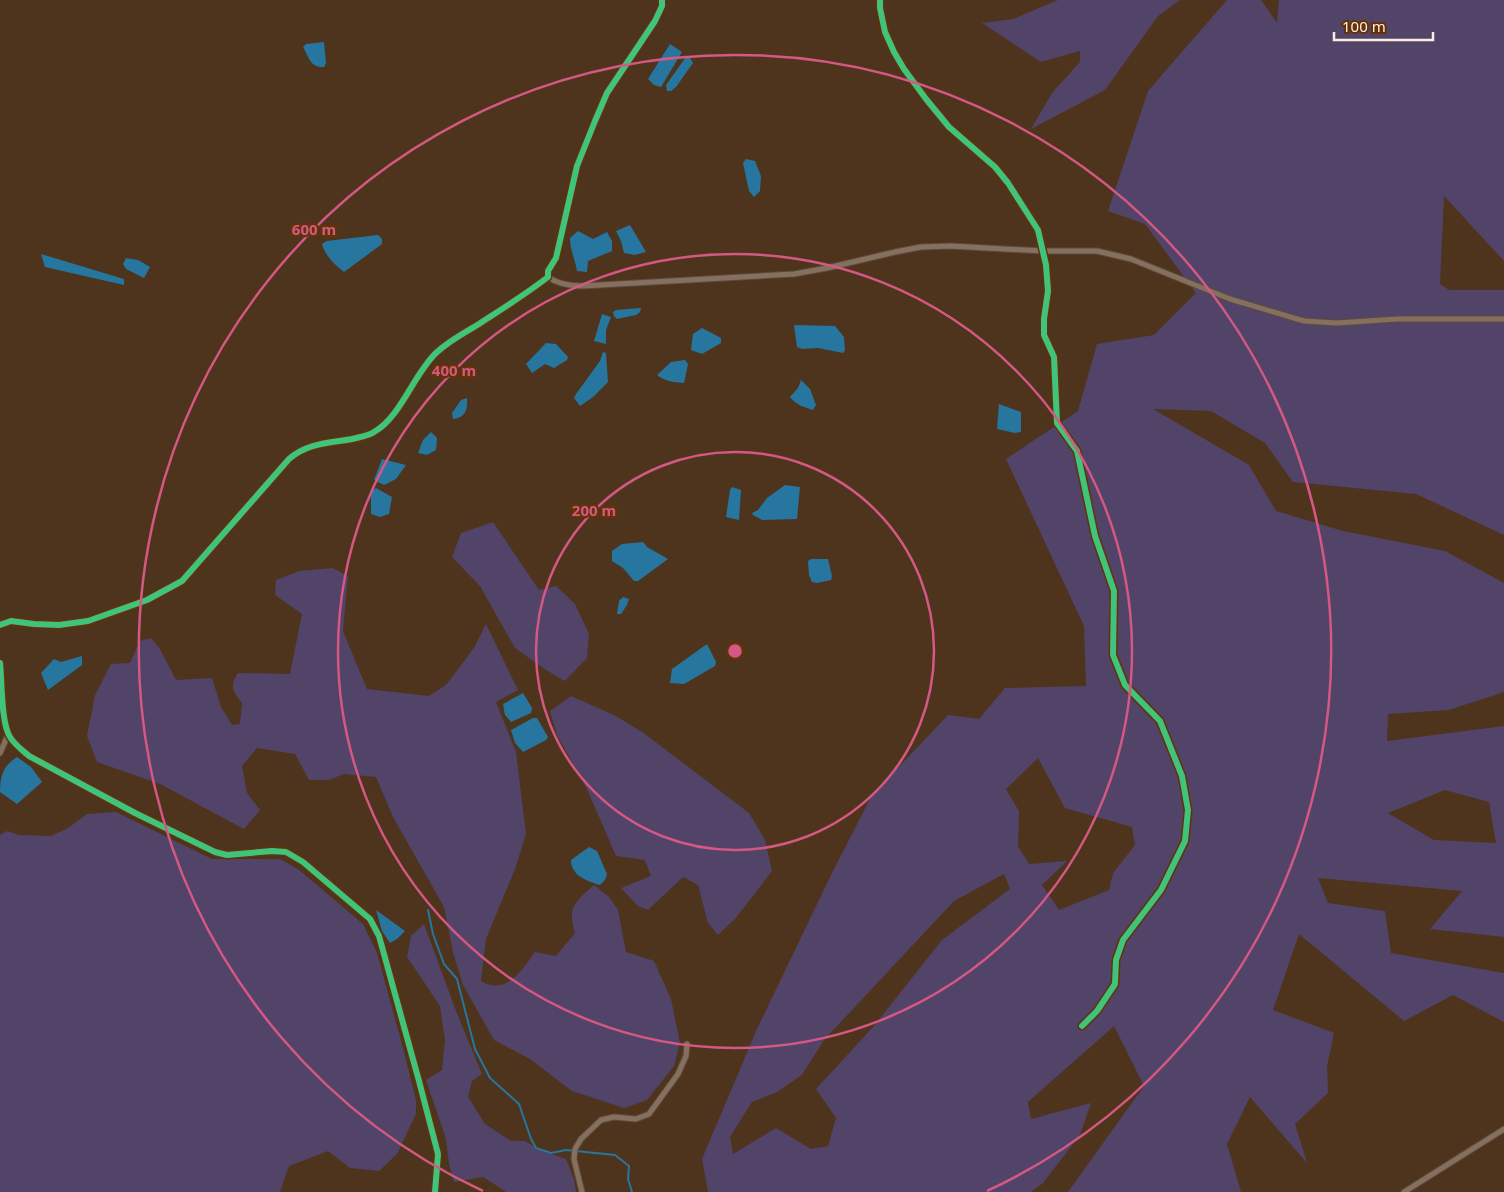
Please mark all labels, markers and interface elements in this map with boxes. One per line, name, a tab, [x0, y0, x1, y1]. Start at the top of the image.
scale bar	[1334, 10, 1433, 42]
text: 100 m	[1342, 16, 1386, 36]
text: 600 m	[292, 219, 336, 239]
text: 400 m	[432, 360, 476, 380]
text: 200 m	[572, 500, 616, 520]
centre of rings	[726, 642, 744, 660]

